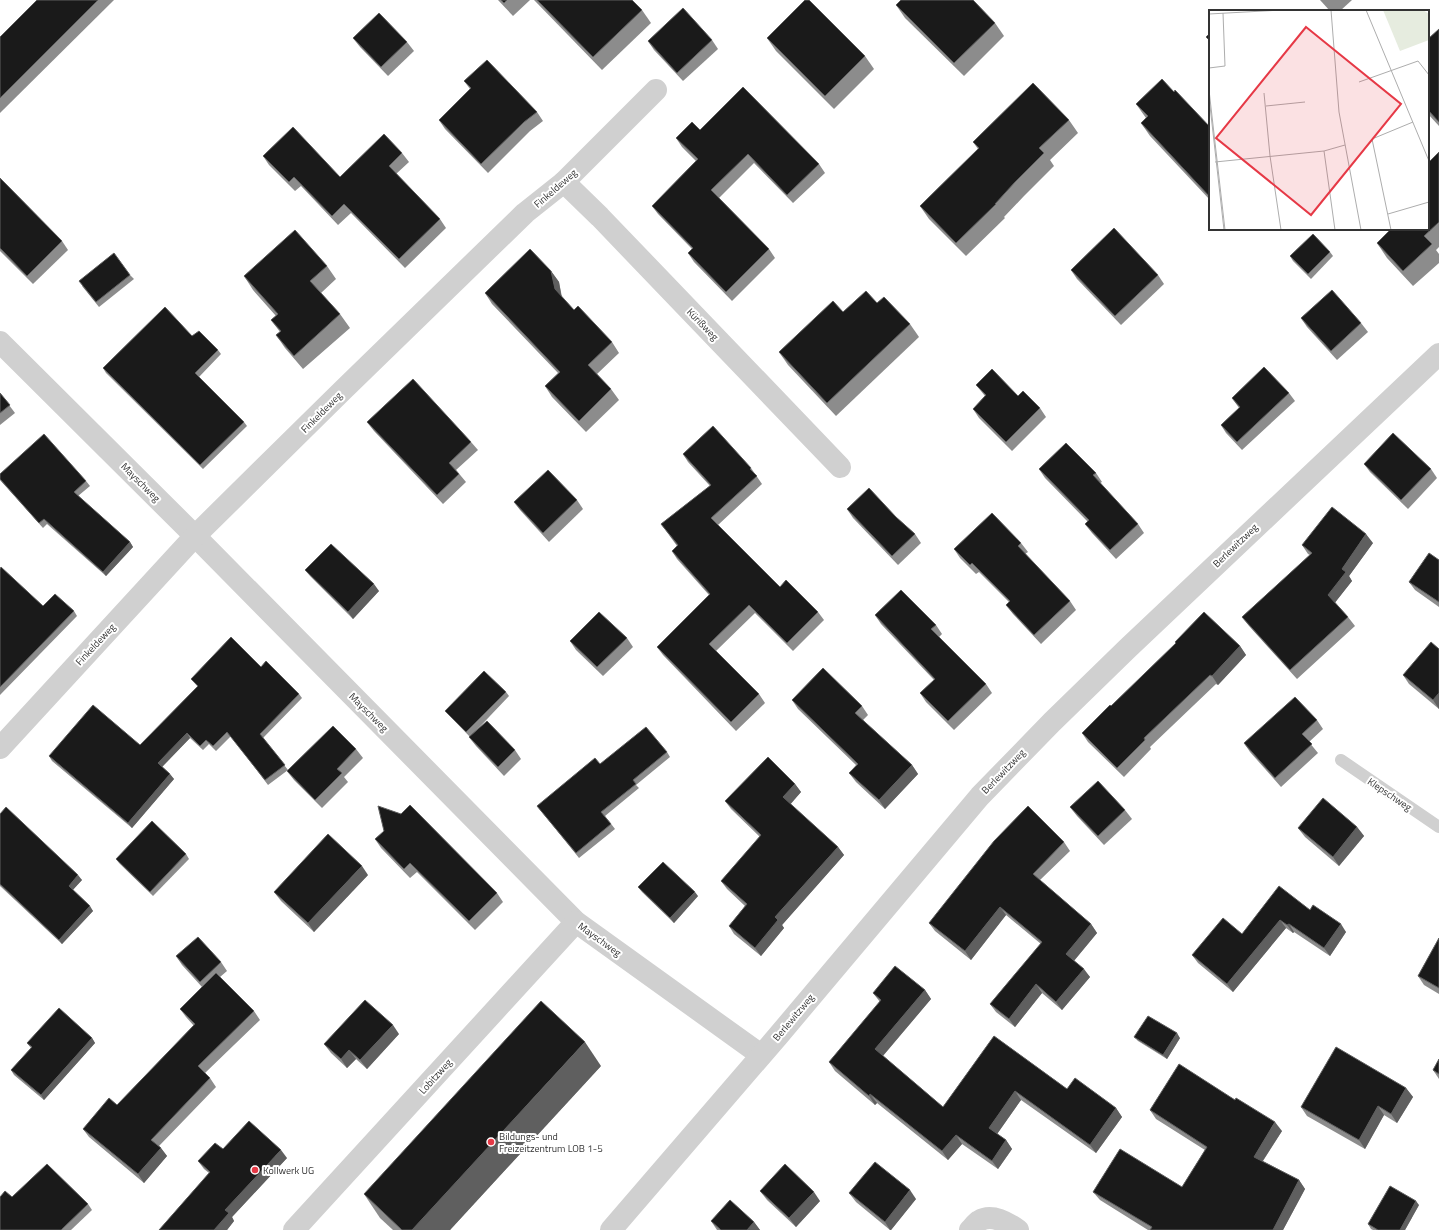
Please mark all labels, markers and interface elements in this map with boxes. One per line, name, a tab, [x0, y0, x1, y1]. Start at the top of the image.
inset map	[1209, 10, 1429, 230]
street label: Finkeldeweg	[530, 165, 580, 211]
street label: Kürißweg	[683, 305, 722, 344]
street label: Finkeldeweg	[297, 388, 345, 436]
street label: Mayschweg	[118, 459, 164, 505]
street label: Berlewitzweg	[1209, 520, 1261, 571]
street label: Finkeldeweg	[72, 620, 119, 669]
street label: Mayschweg	[346, 689, 392, 735]
street label: Berlewitzweg	[978, 745, 1029, 797]
street label: Klepschweg	[1365, 774, 1415, 815]
street label: Mayschweg	[575, 919, 624, 960]
street label: Berlewitzweg	[769, 990, 818, 1044]
street label: Lobitzweg	[415, 1055, 455, 1097]
place label: Bildungs- und Freizeitzentrum LOB 1-5	[499, 1129, 603, 1156]
marker: Bildungs- und Freizeitzentrum LOB 1-5	[486, 1137, 496, 1147]
place label: Kollwerk UG	[263, 1163, 314, 1178]
marker: Kollwerk UG	[250, 1165, 260, 1175]

